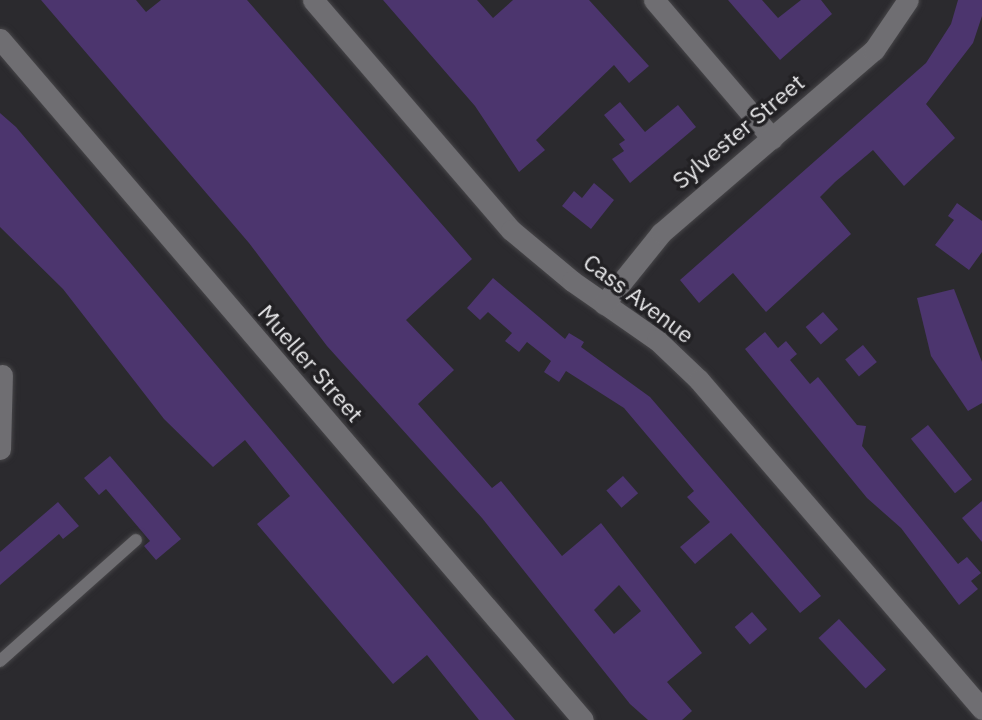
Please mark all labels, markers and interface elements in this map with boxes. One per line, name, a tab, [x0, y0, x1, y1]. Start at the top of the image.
street label: Sylvester Street	[667, 68, 809, 194]
street label: Cass Avenue	[578, 248, 700, 348]
street label: Mueller Street	[253, 299, 369, 427]

